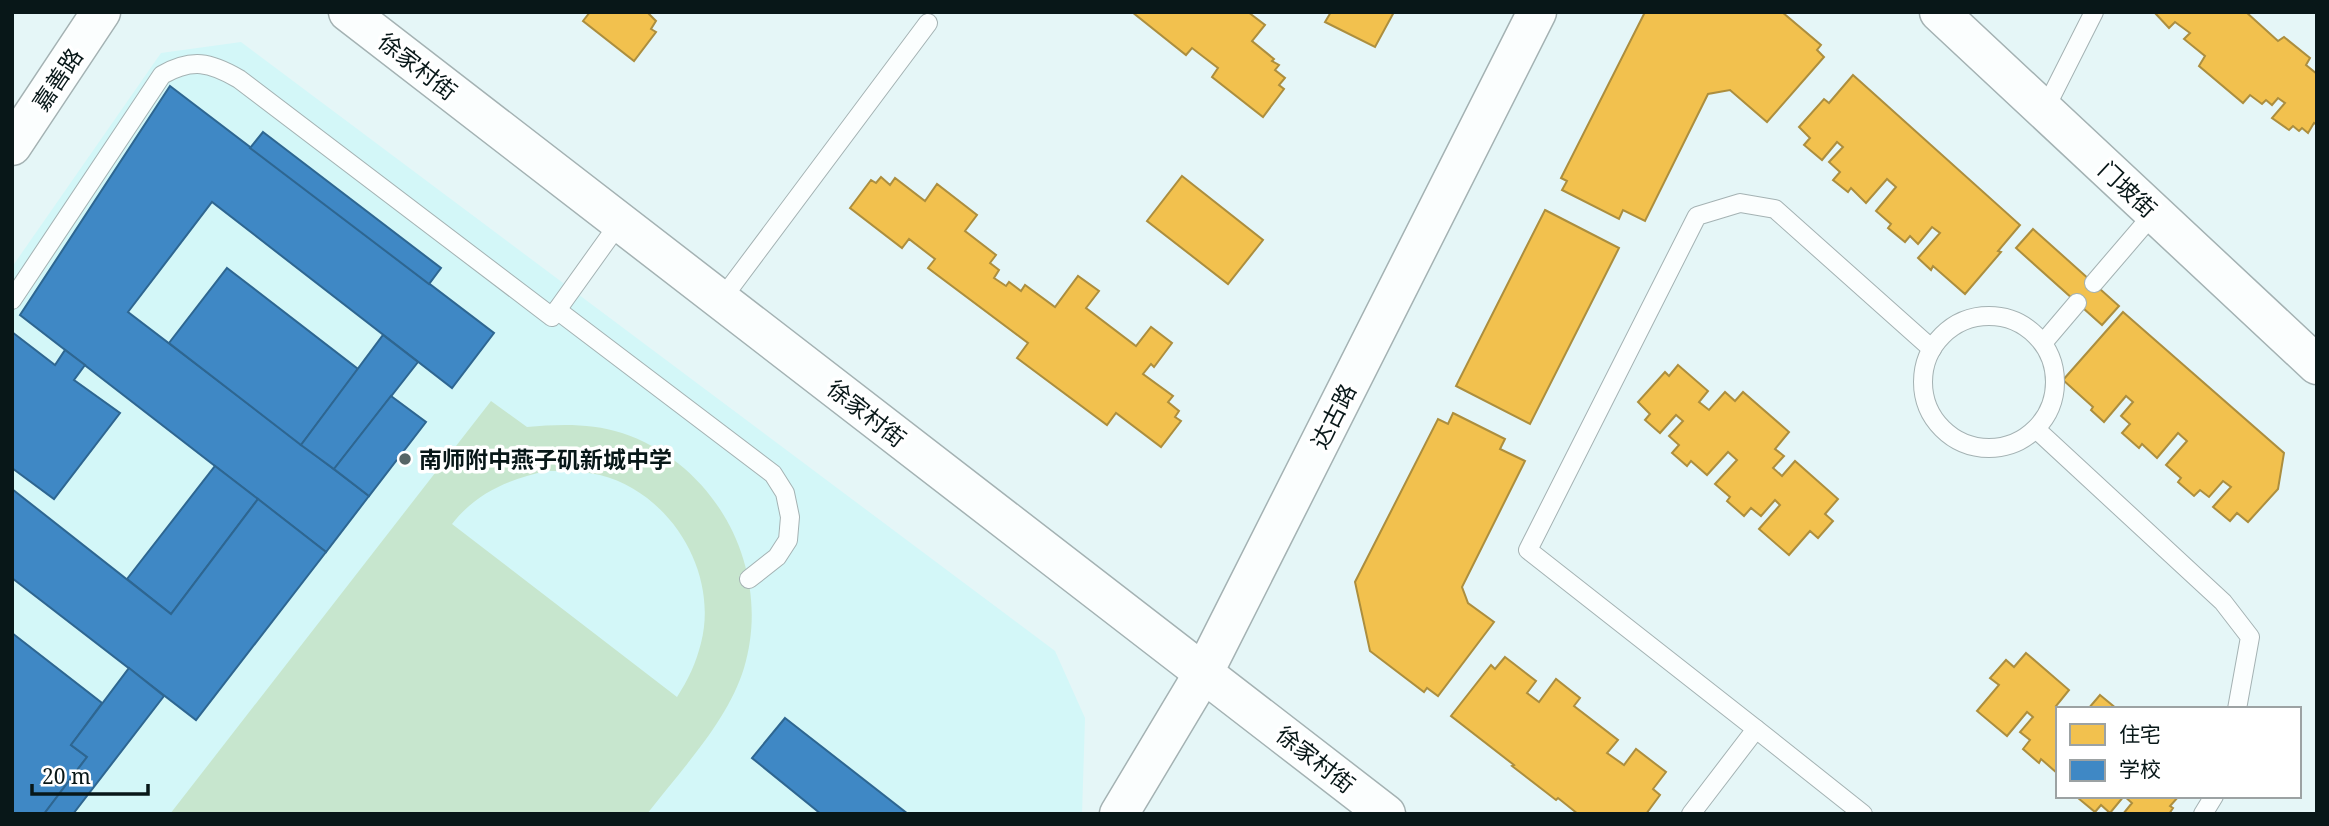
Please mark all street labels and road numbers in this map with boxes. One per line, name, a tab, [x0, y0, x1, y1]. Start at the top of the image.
street label: 徐家村街	[372, 25, 464, 107]
street label: 嘉善路	[24, 41, 90, 117]
street label: 门坡街	[2092, 154, 2164, 224]
street label: 徐家村街	[821, 372, 913, 454]
street label: 达古路	[1303, 378, 1363, 454]
street label: 徐家村街	[1270, 718, 1362, 800]

